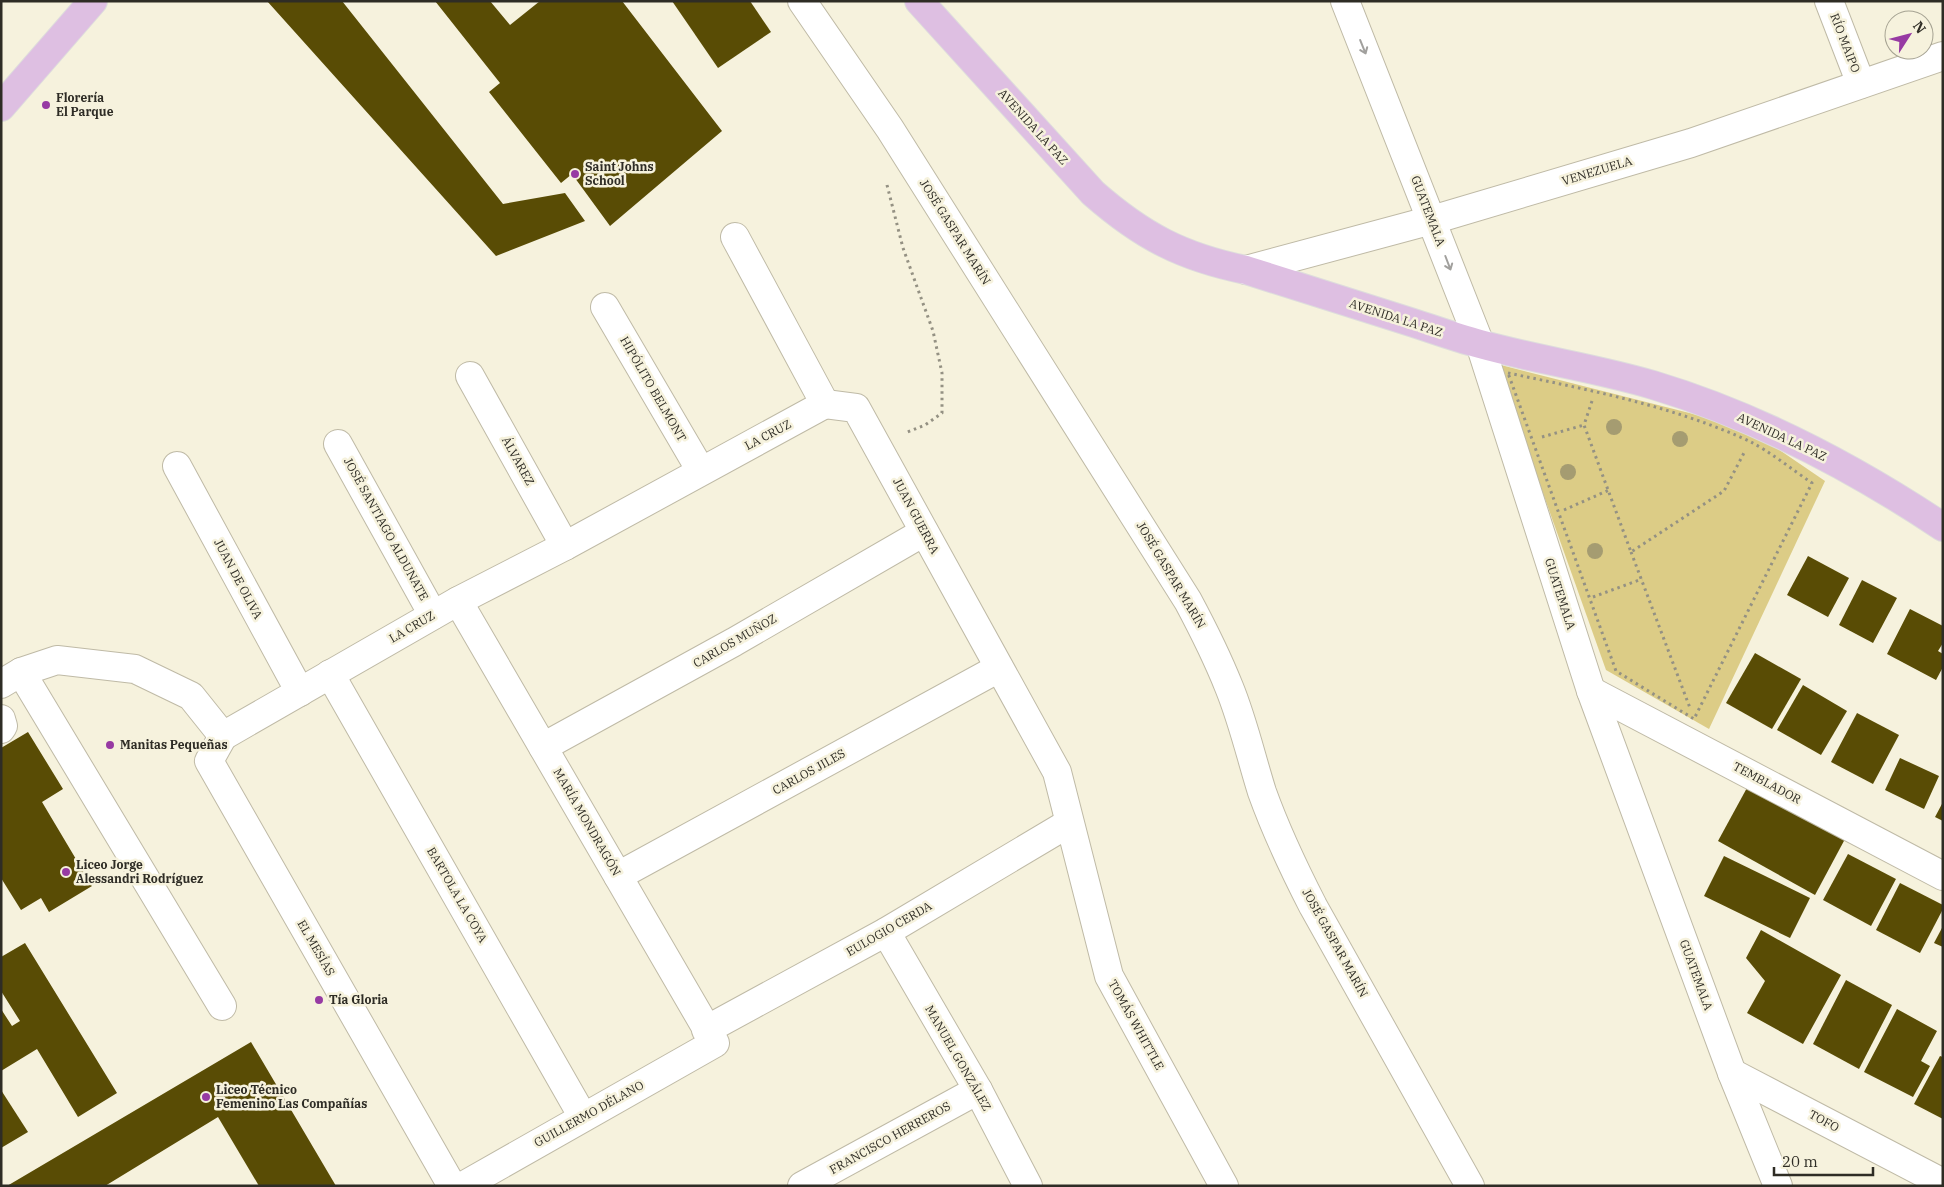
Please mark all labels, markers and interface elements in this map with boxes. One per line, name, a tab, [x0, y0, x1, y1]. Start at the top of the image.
north arrow	[1884, 10, 1934, 60]
street label: RÍO MAIPO	[1827, 11, 1864, 75]
text: N	[1909, 18, 1930, 37]
one-way arrow	[1359, 38, 1368, 54]
street label: AVENIDA LA PAZ	[995, 86, 1071, 168]
place label: Florería El Parque	[56, 90, 114, 119]
marker: Florería El Parque	[40, 99, 52, 111]
street label: VENEZUELA	[1560, 153, 1634, 188]
place label: Saint Johns School	[585, 159, 654, 188]
marker: Saint Johns School	[569, 168, 581, 180]
street label: GUATEMALA	[1408, 173, 1449, 249]
street label: JOSÉ GASPAR MARÍN	[917, 176, 994, 287]
one-way arrow	[1444, 255, 1454, 270]
street label: AVENIDA LA PAZ	[1348, 295, 1445, 340]
street label: HIPÓLITO BELMONT	[617, 333, 690, 444]
street label: AVENIDA LA PAZ	[1735, 409, 1829, 464]
street label: LA CRUZ	[742, 416, 794, 453]
street label: ÁLVAREZ	[499, 434, 538, 488]
street label: JOSÉ SANTIAGO ALDUNATE	[341, 455, 432, 603]
street label: JUAN GUERRA	[890, 475, 943, 557]
street label: JOSÉ GASPAR MARÍN	[1134, 519, 1209, 631]
street label: JUAN DE OLIVA	[211, 536, 266, 622]
street label: GUATEMALA	[1542, 556, 1579, 632]
street label: LA CRUZ	[386, 607, 437, 646]
street label: CARLOS MUÑOZ	[690, 611, 779, 671]
place label: Manitas Pequeñas	[120, 737, 227, 752]
marker: Manitas Pequeñas	[104, 739, 116, 751]
street label: CARLOS JILES	[770, 745, 848, 798]
street label: TEMBLADOR	[1731, 758, 1804, 807]
street label: MARÍA MONDRAGÓN	[551, 765, 624, 878]
street label: BARTOLA LA COYA	[424, 844, 491, 946]
place label: Liceo Jorge Alessandri Rodríguez	[76, 857, 203, 886]
marker: Liceo Jorge Alessandri Rodríguez	[60, 866, 72, 878]
street label: JOSÉ GASPAR MARÍN	[1299, 886, 1372, 1000]
street label: EULOGIO CERDA	[843, 898, 935, 959]
street label: EL MESÍAS	[294, 917, 338, 978]
street label: GUATEMALA	[1677, 937, 1717, 1013]
street label: TOMÁS WHITTLE	[1105, 977, 1167, 1072]
place label: Tía Gloria	[329, 992, 388, 1007]
marker: Tía Gloria	[313, 994, 325, 1006]
street label: MANUEL GONZÁLEZ	[922, 1002, 995, 1113]
street label: GUILLERMO DÉLANO	[531, 1077, 646, 1150]
place label: Liceo Técnico Femenino Las Compañías	[216, 1082, 367, 1111]
marker: Liceo Técnico Femenino Las Compañías	[200, 1091, 212, 1103]
street label: FRANCISCO HERREROS	[827, 1098, 953, 1177]
street label: TOFO	[1806, 1106, 1842, 1135]
scale bar	[1774, 1144, 1873, 1176]
text: 20 m	[1782, 1152, 1818, 1171]

